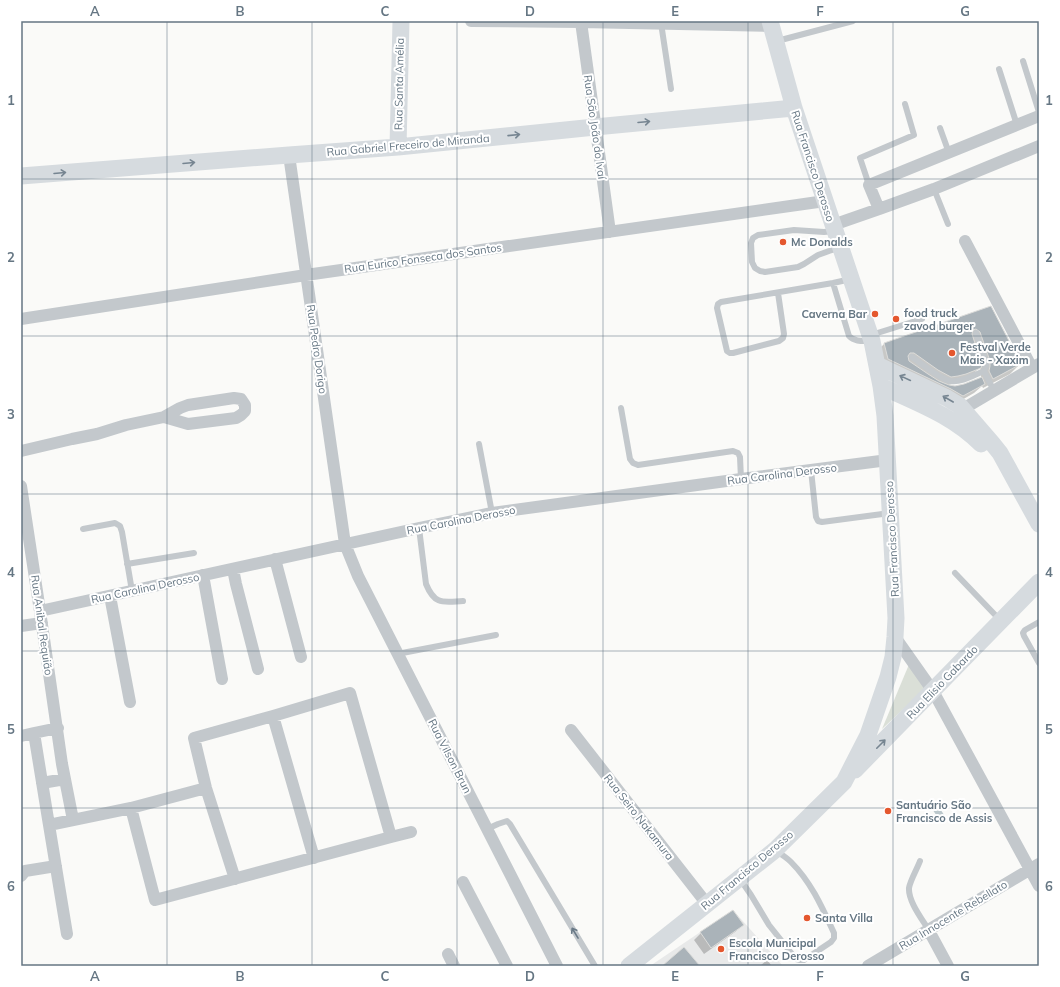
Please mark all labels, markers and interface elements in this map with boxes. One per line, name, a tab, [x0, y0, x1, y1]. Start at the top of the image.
text: A	[90, 3, 100, 19]
text: B	[236, 3, 245, 19]
text: C	[381, 3, 390, 19]
text: D	[525, 3, 535, 19]
text: E	[671, 3, 679, 19]
text: F	[816, 3, 824, 19]
text: G	[960, 3, 970, 19]
street label: Rua Santa Amélia	[391, 38, 407, 130]
street label: Rua São João do Ivaí	[581, 74, 609, 181]
text: 1	[7, 92, 15, 108]
text: 1	[1045, 92, 1053, 108]
street label: Rua Francisco Derosso	[788, 109, 838, 223]
one-way arrow	[637, 118, 650, 126]
street label: Rua Gabriel Freceiro de Miranda	[326, 131, 490, 159]
one-way arrow	[507, 131, 520, 139]
one-way arrow	[182, 159, 195, 166]
one-way arrow	[53, 170, 66, 177]
place label: Mc Donalds	[791, 235, 853, 249]
marker: Mc Donalds	[778, 237, 788, 247]
street label: Rua Eurico Fonseca dos Santos	[343, 240, 503, 276]
text: 2	[7, 249, 15, 265]
text: 2	[1045, 249, 1053, 265]
street label: Rua Pedro Dorigo	[304, 303, 330, 395]
place label: food truck zavod burger	[904, 306, 974, 333]
place label: Caverna Bar	[801, 307, 868, 321]
marker: Caverna Bar	[870, 309, 880, 319]
marker: food truck zavod burger	[891, 314, 901, 324]
place label: Festval Verde Mais - Xaxim	[960, 340, 1031, 367]
marker: Festval Verde Mais - Xaxim	[947, 348, 957, 358]
one-way arrow	[899, 374, 911, 381]
one-way arrow	[942, 394, 954, 402]
text: 3	[7, 406, 15, 422]
text: 3	[1045, 406, 1053, 422]
street label: Rua Carolina Derosso	[726, 460, 838, 488]
street label: Rua Francisco Derosso	[882, 481, 902, 597]
street label: Rua Carolina Derosso	[406, 503, 516, 537]
text: 4	[7, 564, 15, 580]
text: 4	[1045, 564, 1053, 580]
street label: Rua Carolina Derosso	[90, 570, 200, 606]
street label: Rua Anibal Requião	[28, 574, 56, 676]
street label: Rua Elisio Gabardo	[903, 642, 981, 722]
street label: Rua Vilson Brun	[425, 716, 475, 796]
text: 5	[7, 721, 15, 737]
text: 5	[1045, 721, 1053, 737]
one-way arrow	[876, 739, 886, 749]
street label: Rua Seiro Nakamura	[601, 771, 677, 863]
place label: Santuário São Francisco de Assis	[896, 798, 993, 825]
marker: Santuário São Francisco de Assis	[883, 806, 893, 816]
street label: Rua Francisco Derosso	[698, 827, 796, 913]
street label: Rua Innocente Rebellato	[896, 877, 1010, 953]
text: 6	[7, 878, 15, 894]
text: 6	[1045, 878, 1053, 894]
place label: Santa Villa	[815, 911, 873, 925]
marker: Santa Villa	[802, 913, 812, 923]
one-way arrow	[570, 927, 578, 939]
place label: Escola Municipal Francisco Derosso	[729, 936, 825, 963]
marker: Escola Municipal Francisco Derosso	[716, 944, 726, 954]
text: A	[90, 968, 100, 984]
text: B	[236, 968, 245, 984]
text: C	[381, 968, 390, 984]
text: D	[525, 968, 535, 984]
text: E	[671, 968, 679, 984]
text: F	[816, 968, 824, 984]
text: G	[960, 968, 970, 984]

